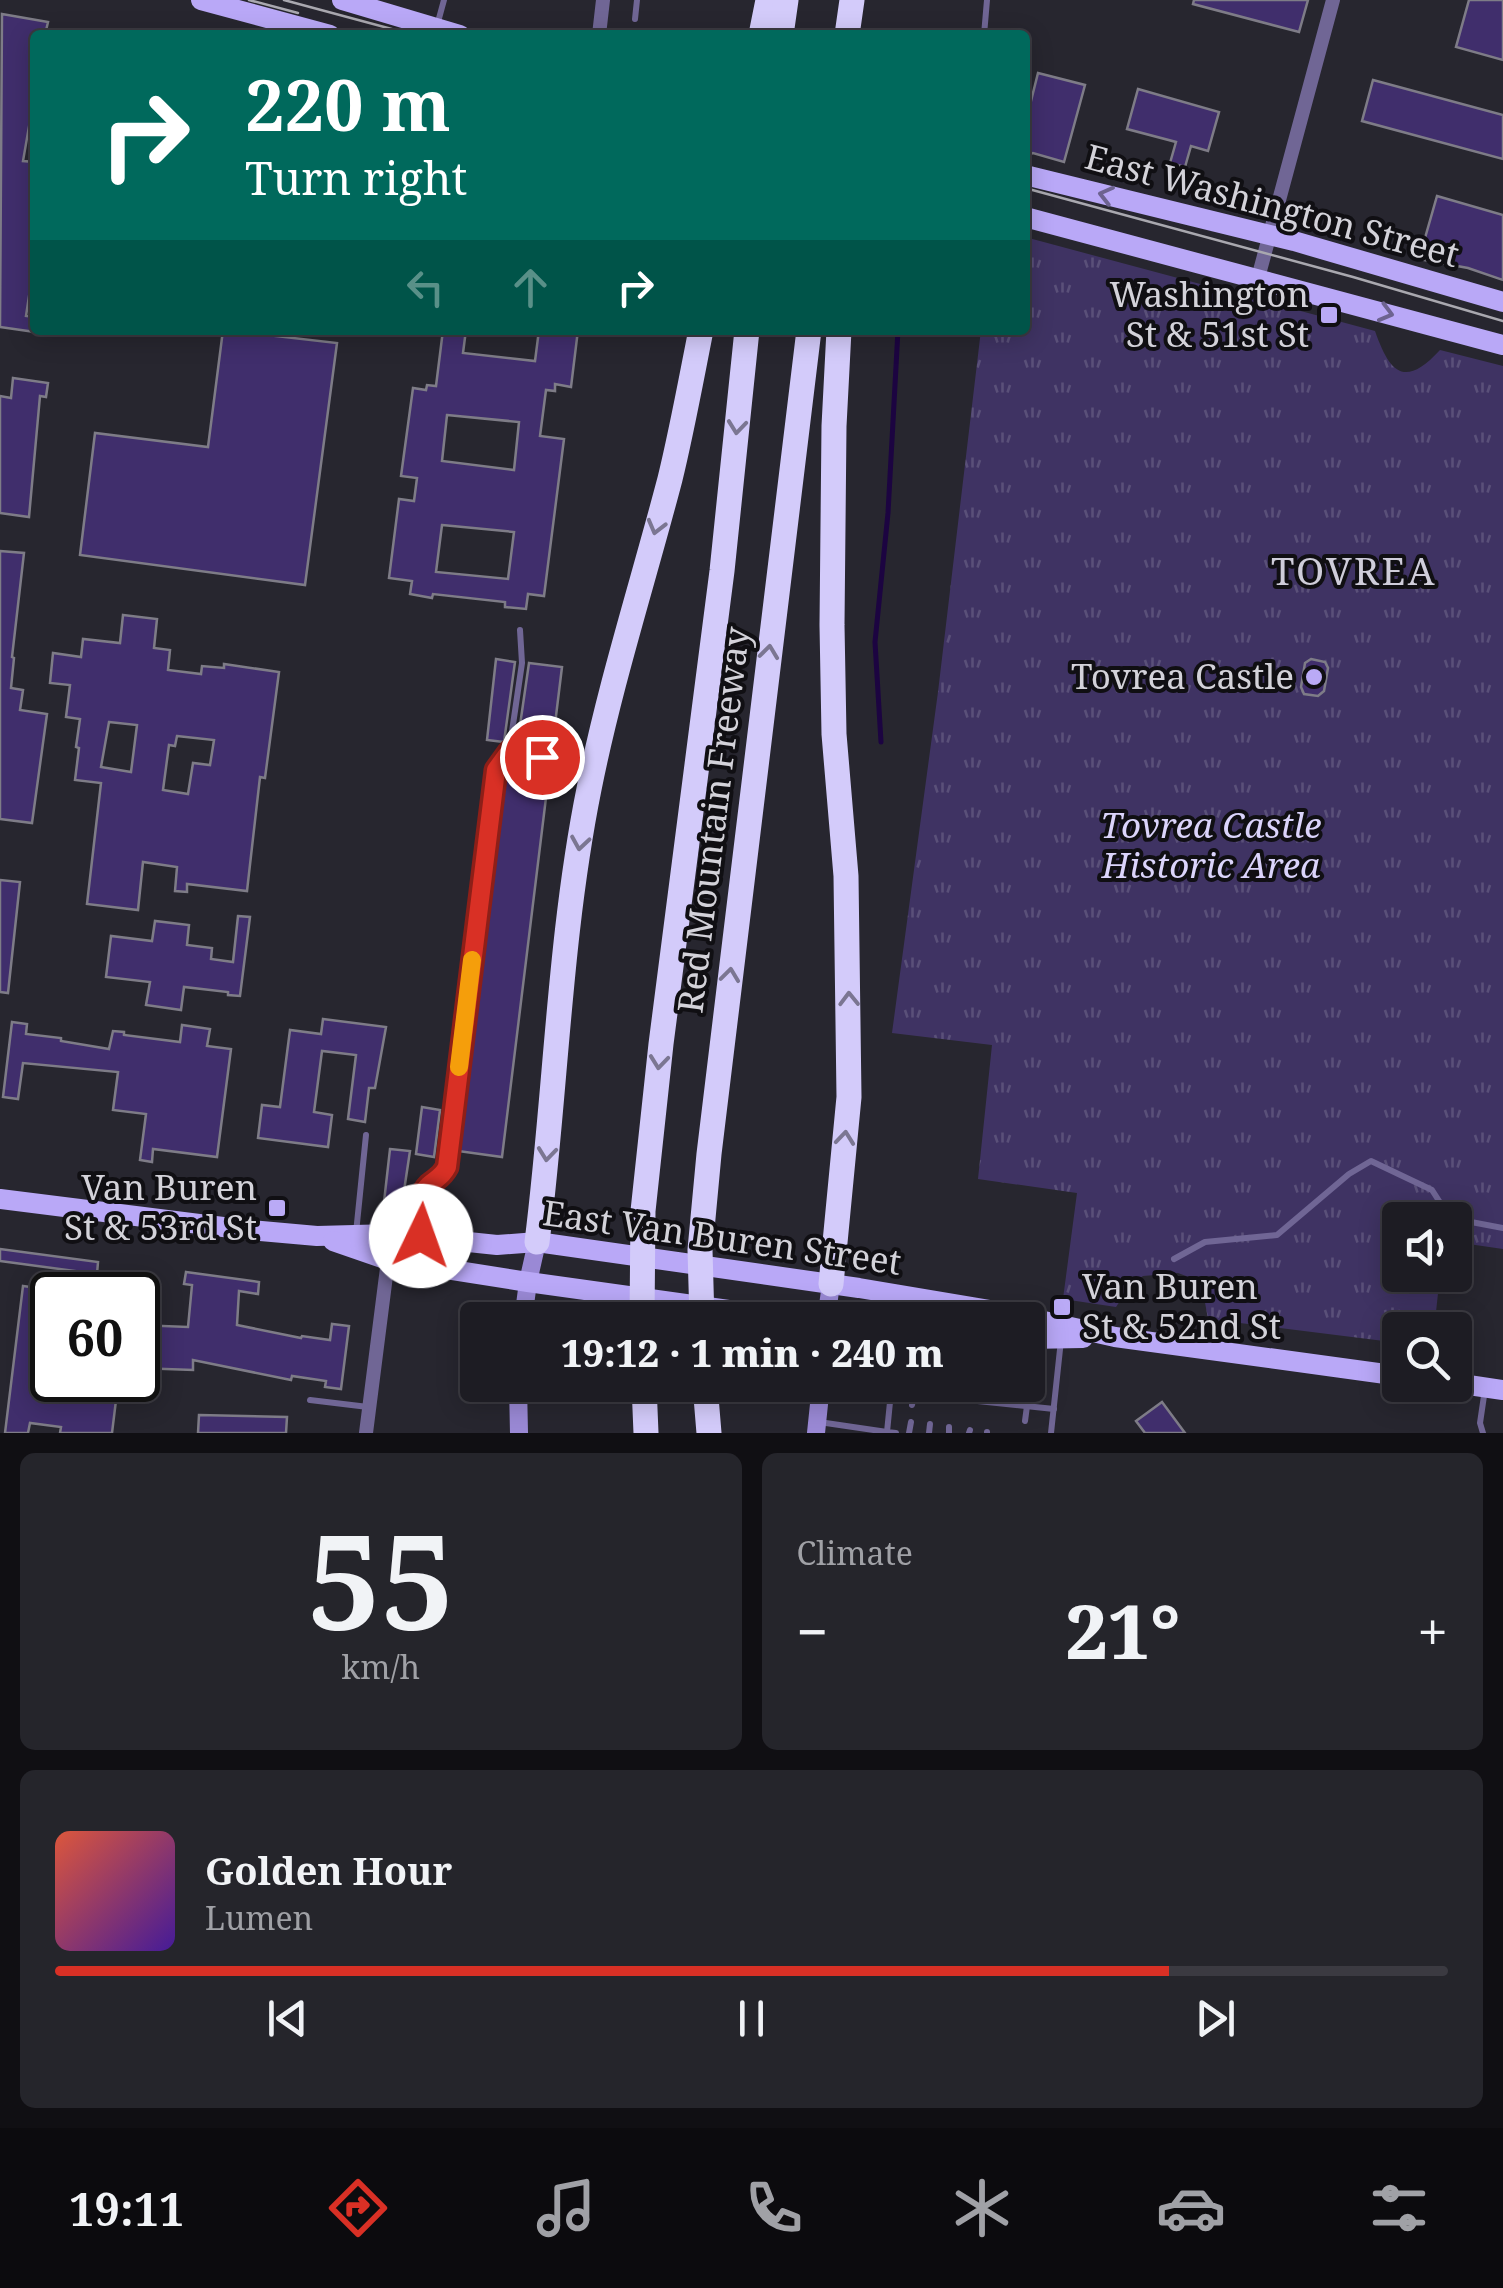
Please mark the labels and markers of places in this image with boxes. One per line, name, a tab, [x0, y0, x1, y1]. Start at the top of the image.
place label: Washington St & 51st St	[1109, 270, 1309, 357]
marker: Washington St & 51st St	[1318, 304, 1340, 326]
place label: Tovrea Castle	[1071, 652, 1294, 699]
marker: Tovrea Castle	[1303, 666, 1325, 688]
pin	[500, 715, 585, 800]
place label: Van Buren St & 53rd St	[64, 1163, 257, 1250]
marker: Van Buren St & 53rd St	[266, 1197, 288, 1219]
place label: Van Buren St & 52nd St	[1082, 1262, 1281, 1349]
marker: Van Buren St & 52nd St	[1051, 1296, 1073, 1318]

